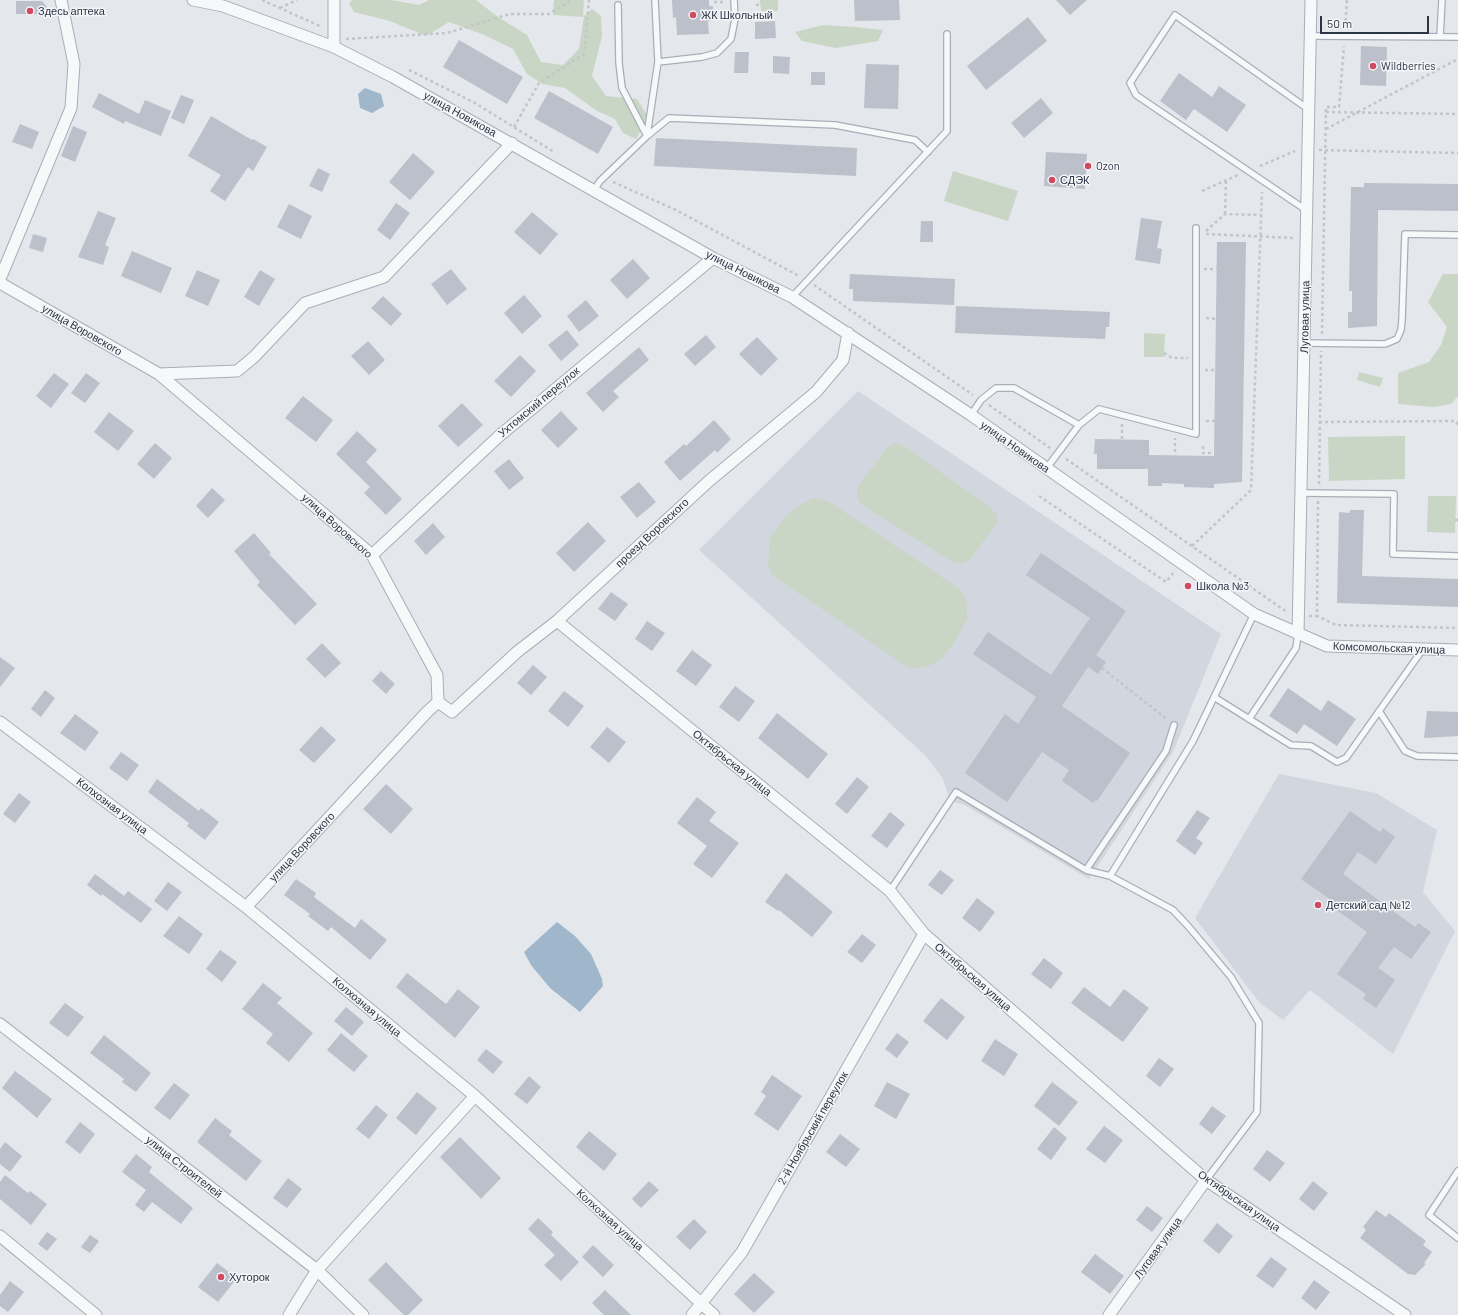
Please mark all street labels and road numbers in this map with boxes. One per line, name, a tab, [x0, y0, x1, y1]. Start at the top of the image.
street label: улица Новикова	[421, 89, 499, 139]
street label: улица Новикова	[704, 248, 782, 296]
street label: Луговая улица	[1298, 280, 1312, 354]
street label: улица Воровского	[40, 302, 124, 358]
street label: Ухтомский переулок	[496, 364, 582, 440]
street label: улица Новикова	[978, 418, 1052, 476]
street label: улица Воровского	[299, 491, 375, 561]
street label: проезд Воровского	[613, 496, 691, 570]
street label: Комсомольская улица	[1333, 639, 1445, 657]
street label: Октябрьская улица	[690, 727, 774, 799]
street label: Колхозная улица	[74, 775, 150, 837]
street label: улица Воровского	[266, 809, 338, 885]
street label: Октябрьская улица	[932, 940, 1014, 1014]
street label: Колхозная улица	[330, 974, 404, 1040]
street label: 2-й Ноябрьский переулок	[775, 1069, 851, 1187]
street label: улица Строителей	[143, 1133, 225, 1201]
street label: Октябрьская улица	[1195, 1168, 1283, 1234]
street label: Колхозная улица	[574, 1186, 646, 1254]
street label: Луговая улица	[1131, 1215, 1185, 1281]

